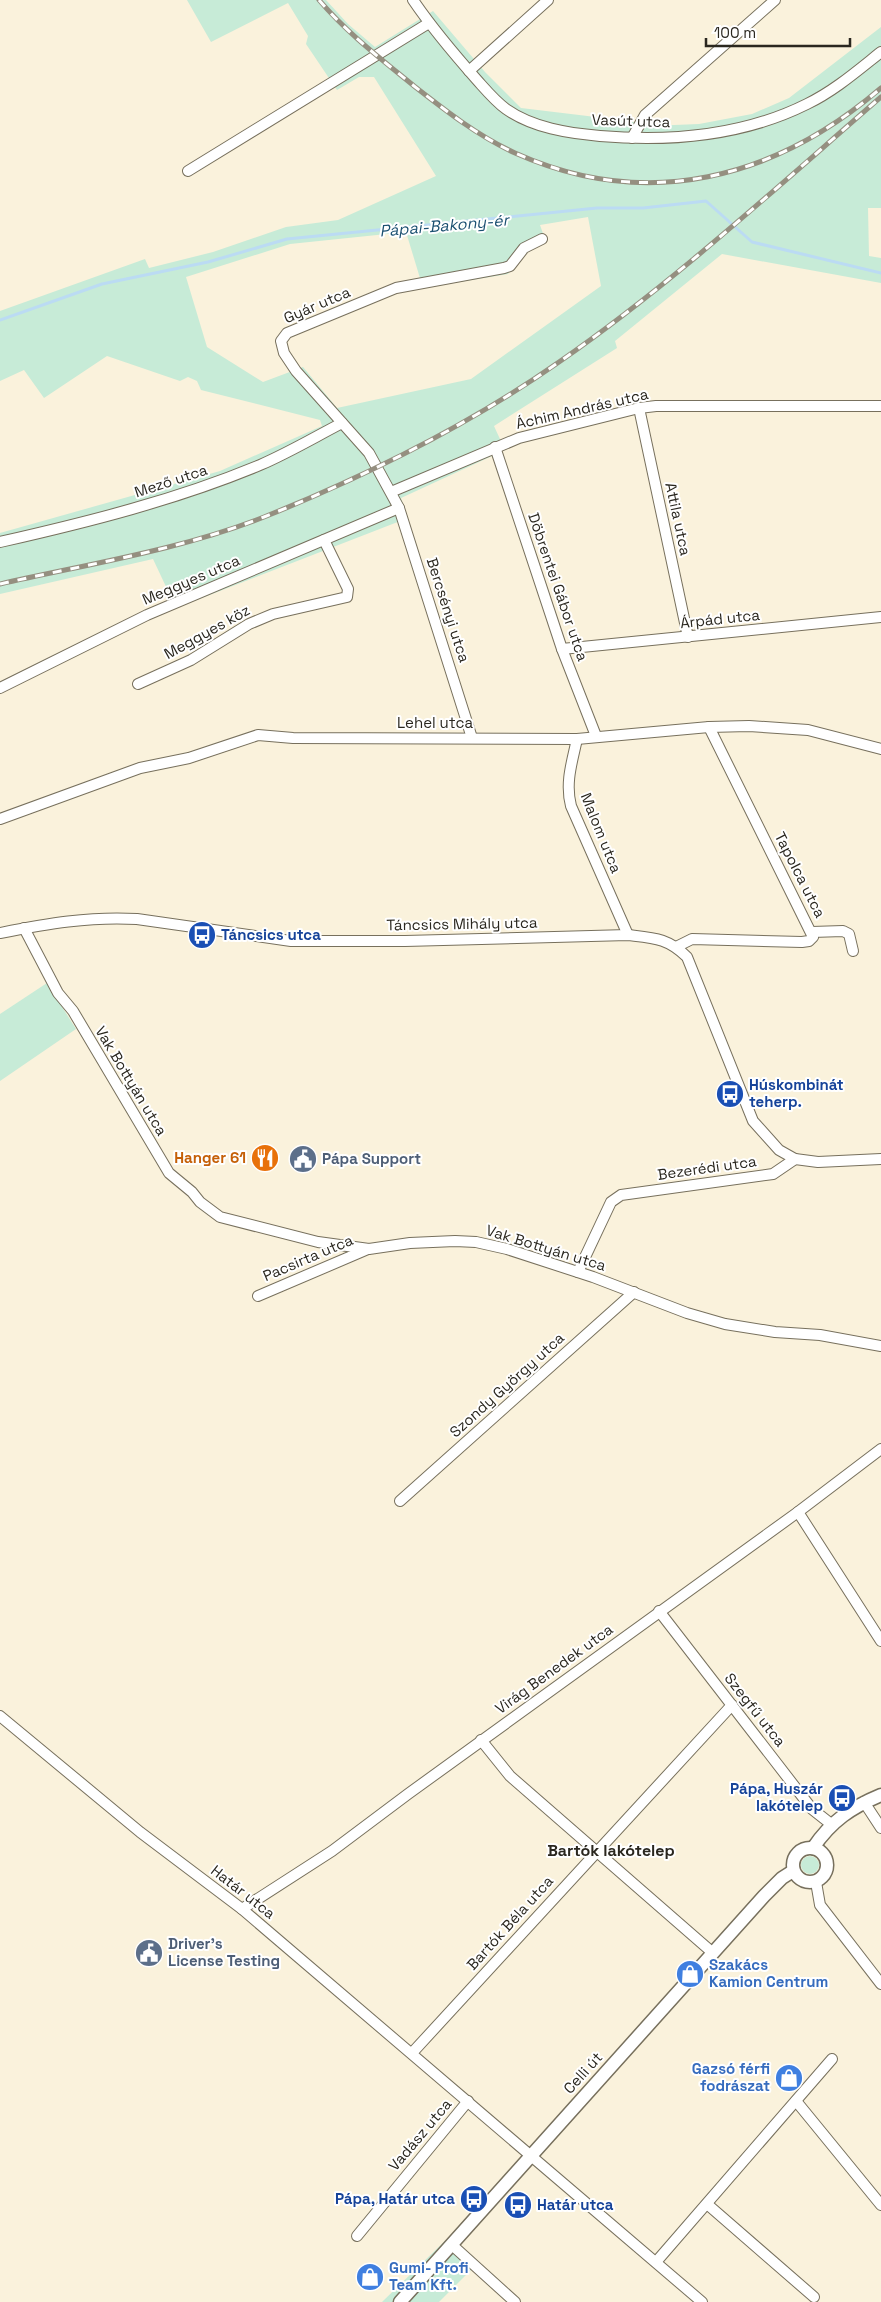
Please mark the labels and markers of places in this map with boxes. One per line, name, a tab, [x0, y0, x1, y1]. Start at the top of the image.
bus stop icon: Táncsics utca	[187, 920, 217, 950]
place label: Táncsics utca	[221, 925, 321, 944]
place label: Húskombinát teherp.	[749, 1075, 844, 1111]
bus stop icon: Húskombinát teherp.	[715, 1079, 745, 1109]
restaurant icon: Hanger 61	[250, 1143, 280, 1173]
public building icon: Pápa Support	[288, 1144, 318, 1174]
place label: Hanger 61	[174, 1148, 246, 1167]
place label: Pápa Support	[322, 1149, 421, 1168]
place label: Pápa, Huszár lakótelep	[730, 1779, 823, 1815]
bus stop icon: Pápa, Huszár lakótelep	[827, 1783, 857, 1813]
place label: Driver's License Testing	[168, 1934, 280, 1970]
public building icon: Driver's License Testing	[134, 1938, 164, 1968]
place label: Szakács Kamion Centrum	[709, 1955, 828, 1991]
shop icon: Szakács Kamion Centrum	[675, 1959, 705, 1989]
place label: Gazsó férfi fodrászat	[692, 2059, 770, 2095]
shop icon: Gazsó férfi fodrászat	[774, 2063, 804, 2093]
bus stop icon: Pápa, Határ utca	[459, 2184, 489, 2214]
place label: Pápa, Határ utca	[335, 2189, 455, 2208]
bus stop icon: Határ utca	[503, 2190, 533, 2220]
place label: Határ utca	[537, 2195, 614, 2214]
place label: Gumi- Profi Team Kft.	[389, 2258, 469, 2294]
shop icon: Gumi- Profi Team Kft.	[355, 2262, 385, 2292]

